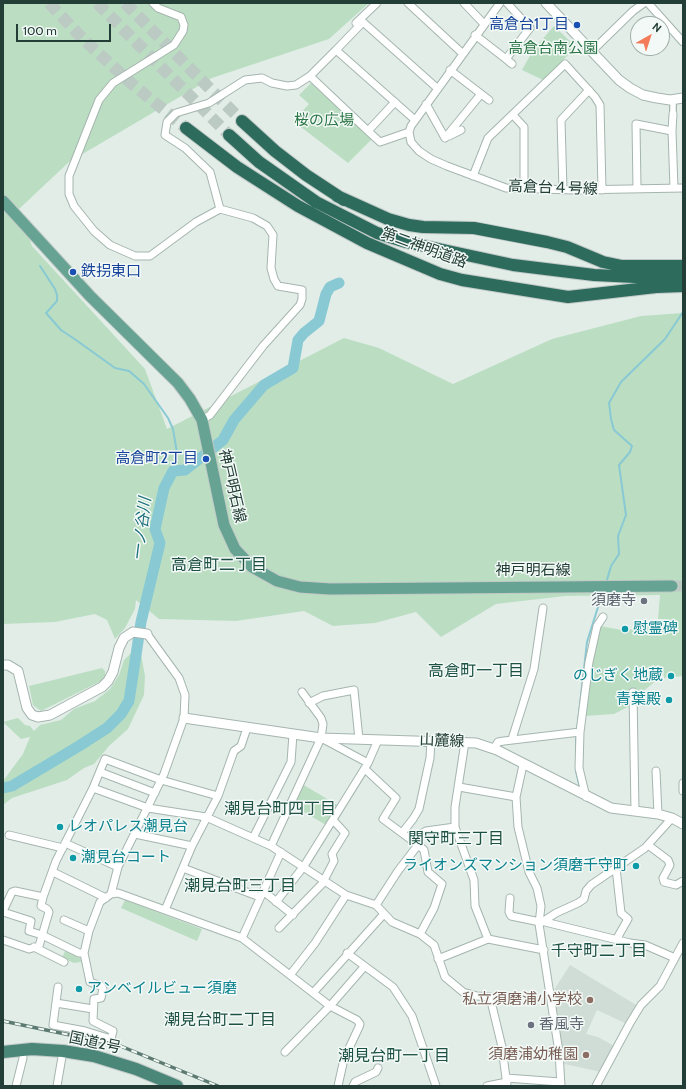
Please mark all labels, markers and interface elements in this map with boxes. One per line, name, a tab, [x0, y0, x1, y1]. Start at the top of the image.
scale bar	[18, 16, 113, 42]
place label: 高倉台1丁目	[489, 16, 569, 34]
north arrow	[630, 16, 670, 56]
marker: 高倉台1丁目	[572, 20, 582, 30]
text: N	[649, 20, 664, 35]
text: 100 m	[23, 23, 57, 38]
park label: 高倉台南公園	[508, 40, 598, 58]
park label: 桜の広場	[294, 112, 354, 130]
street label: 高倉台４号線	[508, 177, 598, 199]
street label: 第二神明道路	[379, 224, 469, 272]
place label: 鉄拐東口	[81, 263, 141, 281]
marker: 鉄拐東口	[68, 267, 78, 277]
street label: 神戸明石線	[215, 447, 249, 525]
place label: 高倉町2丁目	[115, 450, 198, 468]
marker: 高倉町2丁目	[201, 454, 211, 464]
water label: 一ノ谷川	[129, 496, 155, 562]
district label: 高倉町二丁目	[171, 555, 267, 575]
street label: 神戸明石線	[496, 562, 570, 580]
place label: 須磨寺	[591, 592, 636, 610]
marker: 須磨寺	[639, 596, 649, 606]
place label: 慰霊碑	[633, 620, 678, 638]
marker: 慰霊碑	[620, 624, 630, 634]
district label: 高倉町一丁目	[428, 661, 524, 681]
place label: のじぎく地蔵	[573, 667, 663, 685]
marker: のじぎく地蔵	[666, 671, 676, 681]
place label: 青葉殿	[616, 691, 661, 709]
marker: 青葉殿	[664, 695, 674, 705]
street label: 山麓線	[419, 731, 465, 751]
district label: 潮見台町四丁目	[224, 799, 336, 819]
place label: レオパレス潮見台	[68, 818, 188, 836]
marker: レオパレス潮見台	[55, 822, 65, 832]
district label: 関守町三丁目	[408, 829, 504, 849]
place label: 潮見台コート	[81, 849, 171, 867]
marker: 潮見台コート	[68, 853, 78, 863]
place label: ライオンズマンション須磨千守町	[403, 857, 628, 875]
marker: ライオンズマンション須磨千守町	[631, 861, 641, 871]
district label: 潮見台町三丁目	[184, 876, 296, 896]
district label: 千守町二丁目	[551, 941, 647, 961]
place label: アンベイルビュー須磨	[87, 980, 237, 998]
marker: アンベイルビュー須磨	[74, 984, 84, 994]
place label: 私立須磨浦小学校	[462, 991, 582, 1009]
marker: 私立須磨浦小学校	[585, 995, 595, 1005]
district label: 潮見台町二丁目	[164, 1010, 276, 1030]
place label: 香風寺	[539, 1016, 584, 1034]
marker: 香風寺	[526, 1020, 536, 1030]
street label: 国道2号	[67, 1029, 123, 1057]
district label: 潮見台町一丁目	[338, 1046, 450, 1066]
place label: 須磨浦幼稚園	[488, 1046, 578, 1064]
marker: 須磨浦幼稚園	[581, 1050, 591, 1060]

